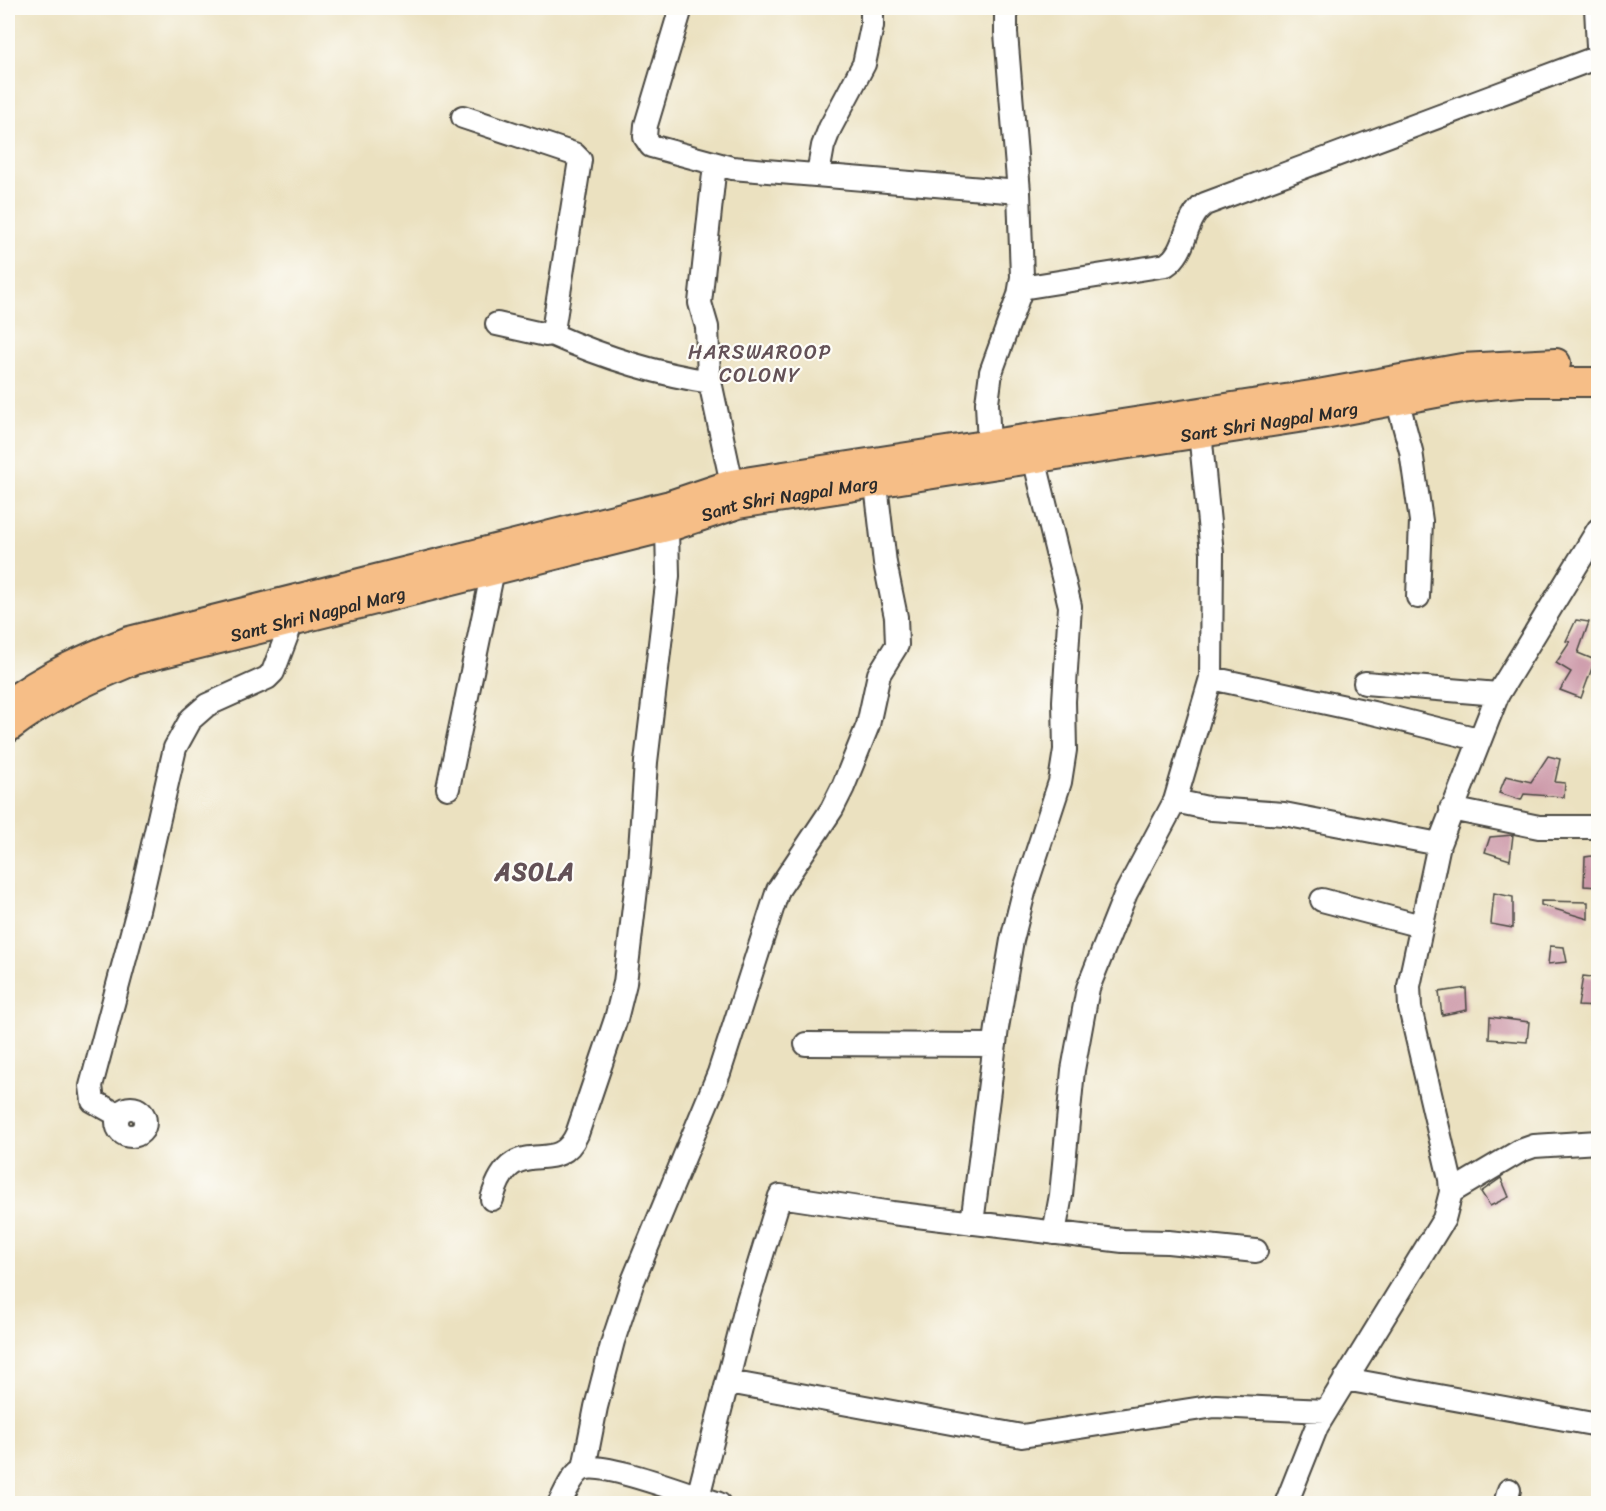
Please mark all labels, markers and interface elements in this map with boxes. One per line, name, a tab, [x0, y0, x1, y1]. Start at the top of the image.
district label: HARSWAROOP COLONY	[688, 335, 832, 393]
street label: Sant Shri Nagpal Marg	[1178, 392, 1361, 452]
street label: Sant Shri Nagpal Marg	[696, 467, 880, 531]
street label: Sant Shri Nagpal Marg	[227, 577, 409, 652]
district label: ASOLA	[494, 851, 575, 893]

